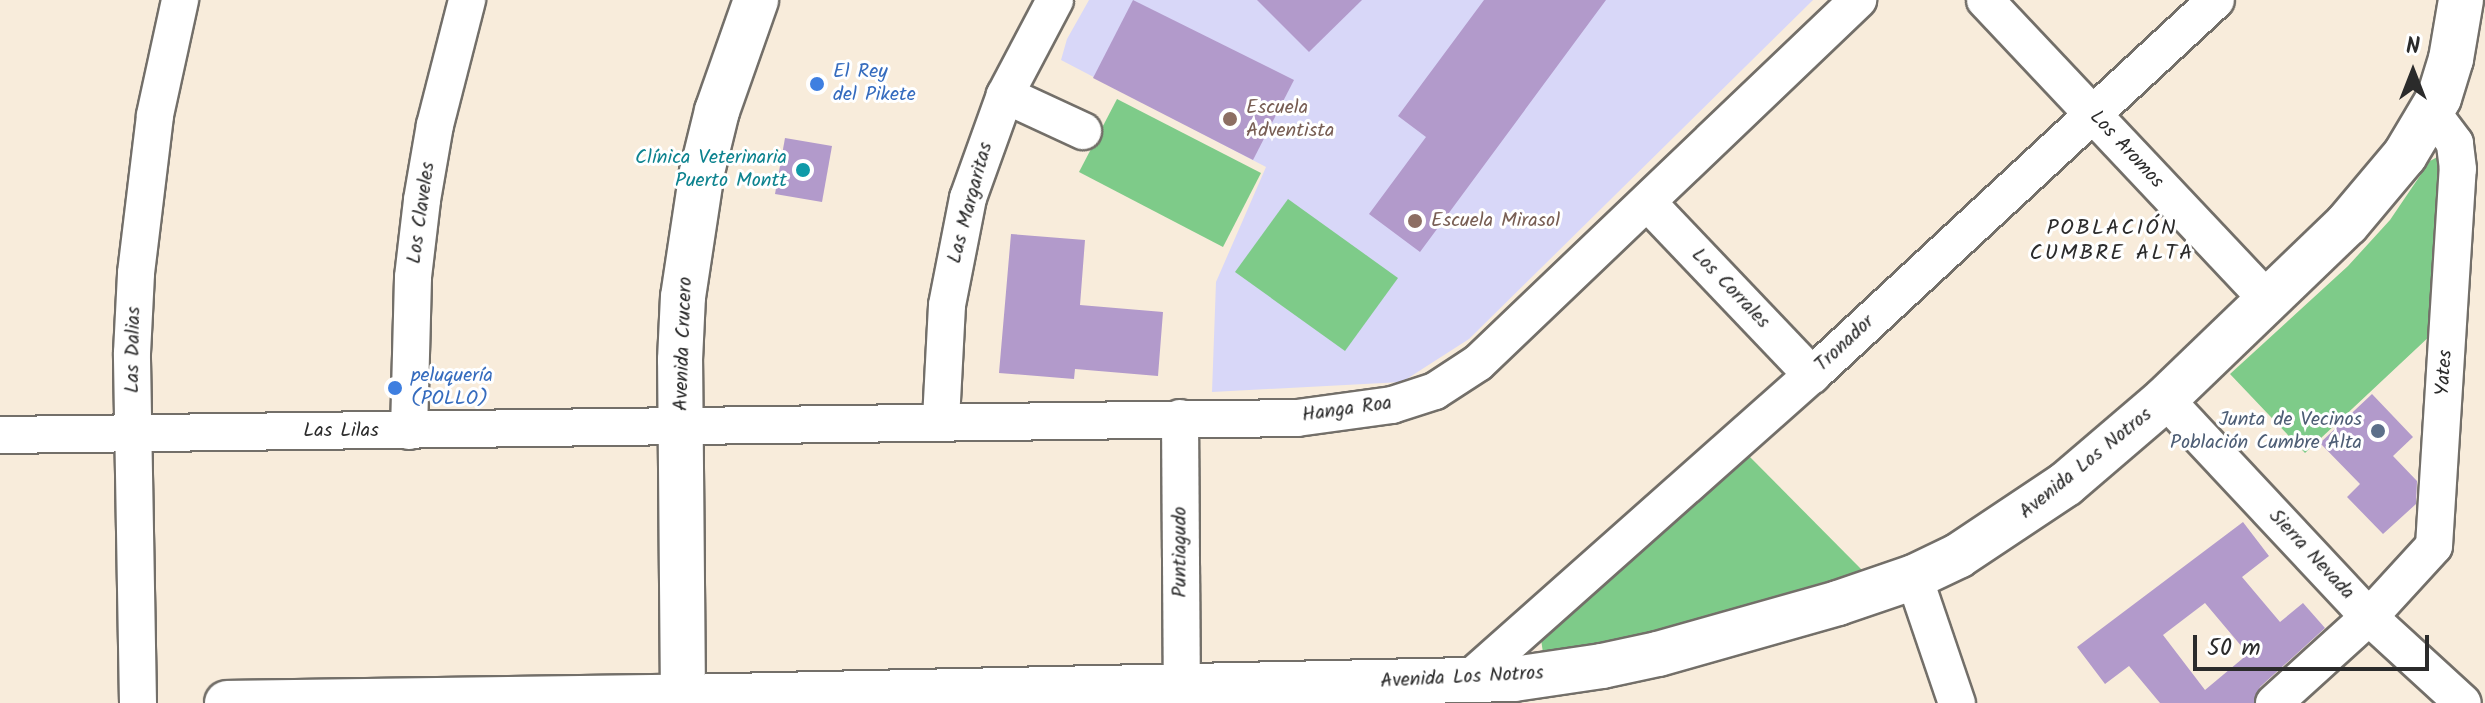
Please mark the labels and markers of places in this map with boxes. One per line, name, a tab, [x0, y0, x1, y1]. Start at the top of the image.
place label: El Rey del Pikete	[833, 60, 916, 107]
marker: El Rey del Pikete	[808, 75, 826, 93]
place label: Escuela Adventista	[1246, 96, 1334, 143]
marker: Escuela Adventista	[1221, 110, 1239, 128]
place label: Clínica Veterinaria Puerto Montt	[635, 146, 787, 193]
marker: Clínica Veterinaria Puerto Montt	[794, 161, 812, 179]
place label: Escuela Mirasol	[1431, 209, 1560, 233]
marker: Escuela Mirasol	[1406, 212, 1424, 230]
place label: peluquería (POLLO)	[411, 364, 493, 411]
marker: peluquería (POLLO)	[386, 379, 404, 397]
place label: Junta de Vecinos Población Cumbre Alta	[2170, 408, 2362, 455]
marker: Junta de Vecinos Población Cumbre Alta	[2369, 422, 2387, 440]

